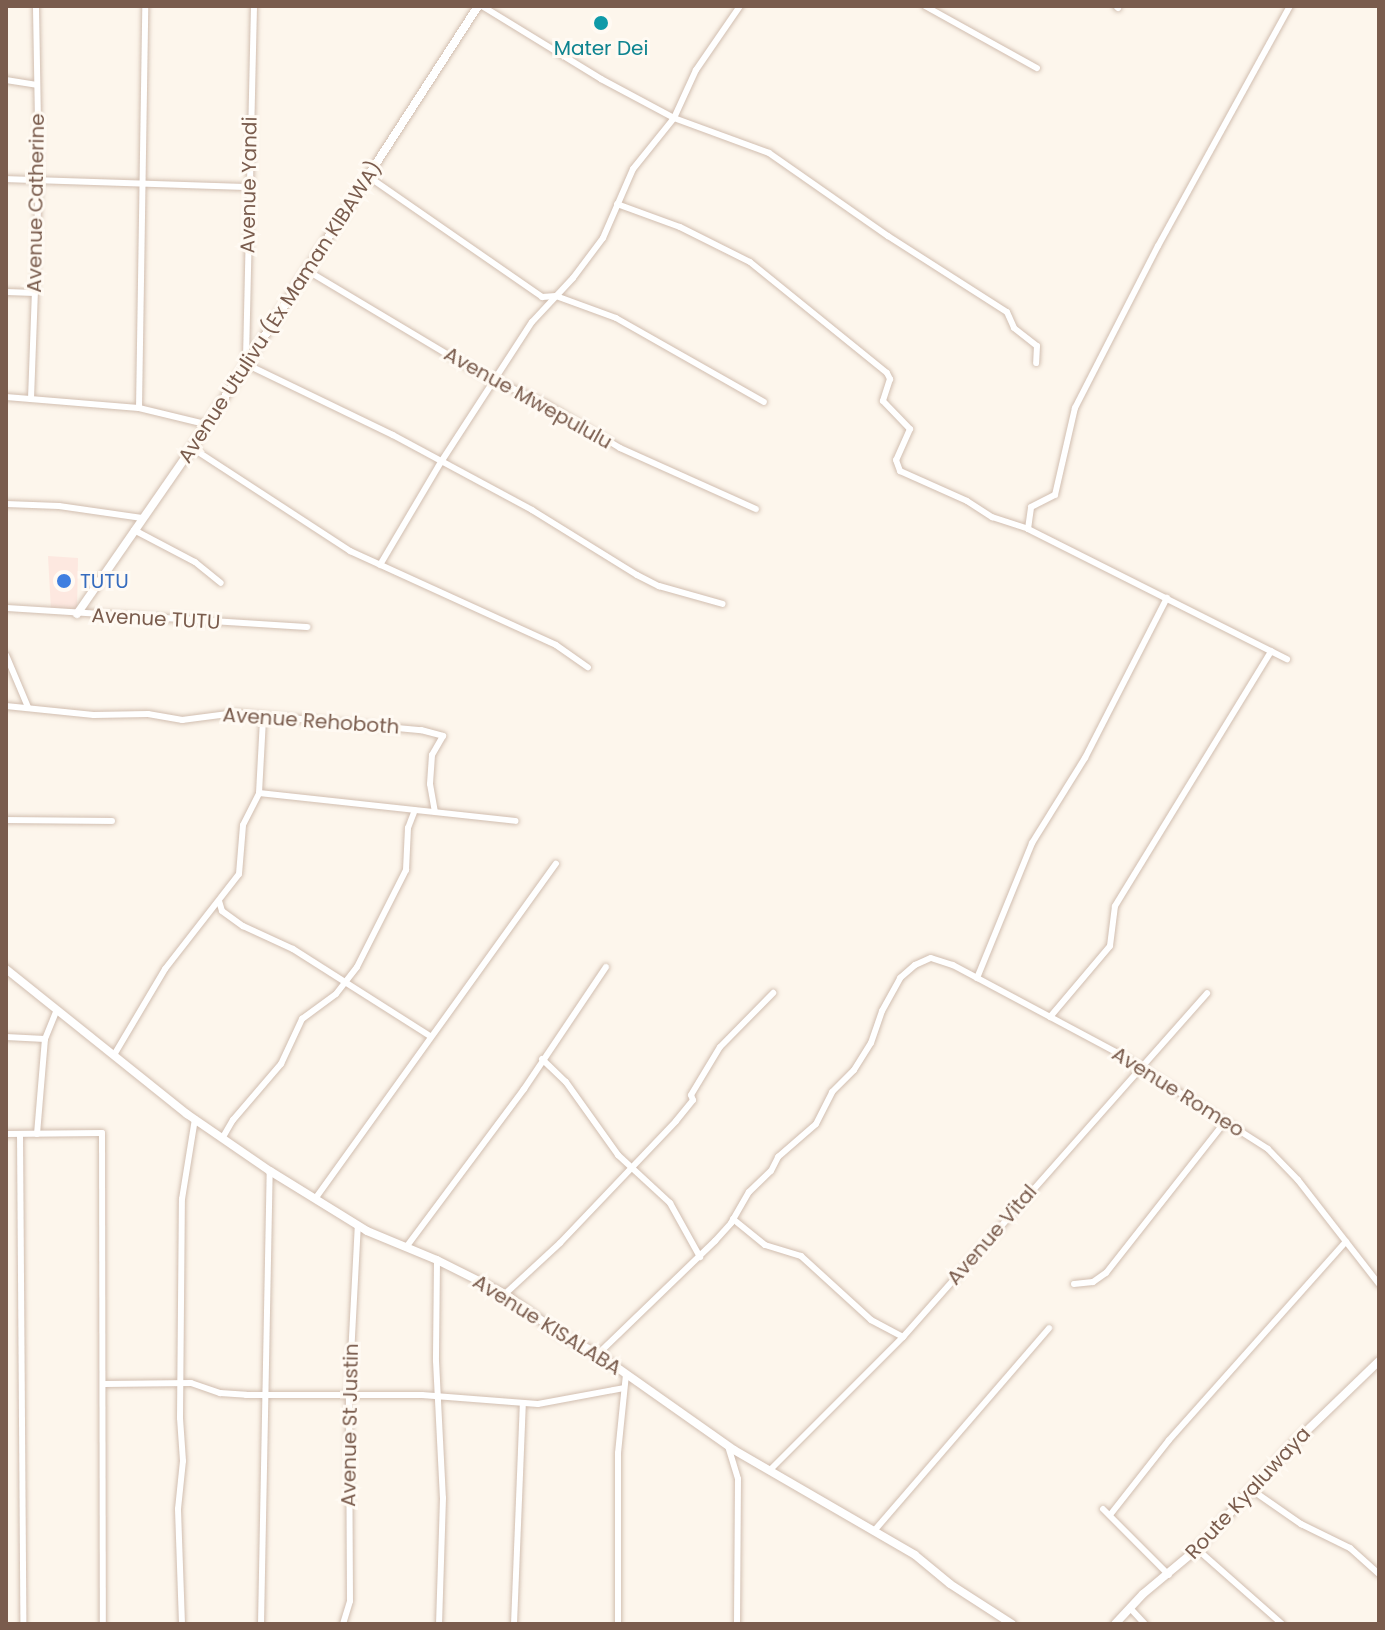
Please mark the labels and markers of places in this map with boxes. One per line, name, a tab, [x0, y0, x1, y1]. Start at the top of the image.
marker: Mater Dei	[592, 14, 610, 32]
place label: Mater Dei	[554, 36, 648, 60]
place label: TUTU	[80, 569, 129, 593]
marker: TUTU	[55, 572, 73, 590]

